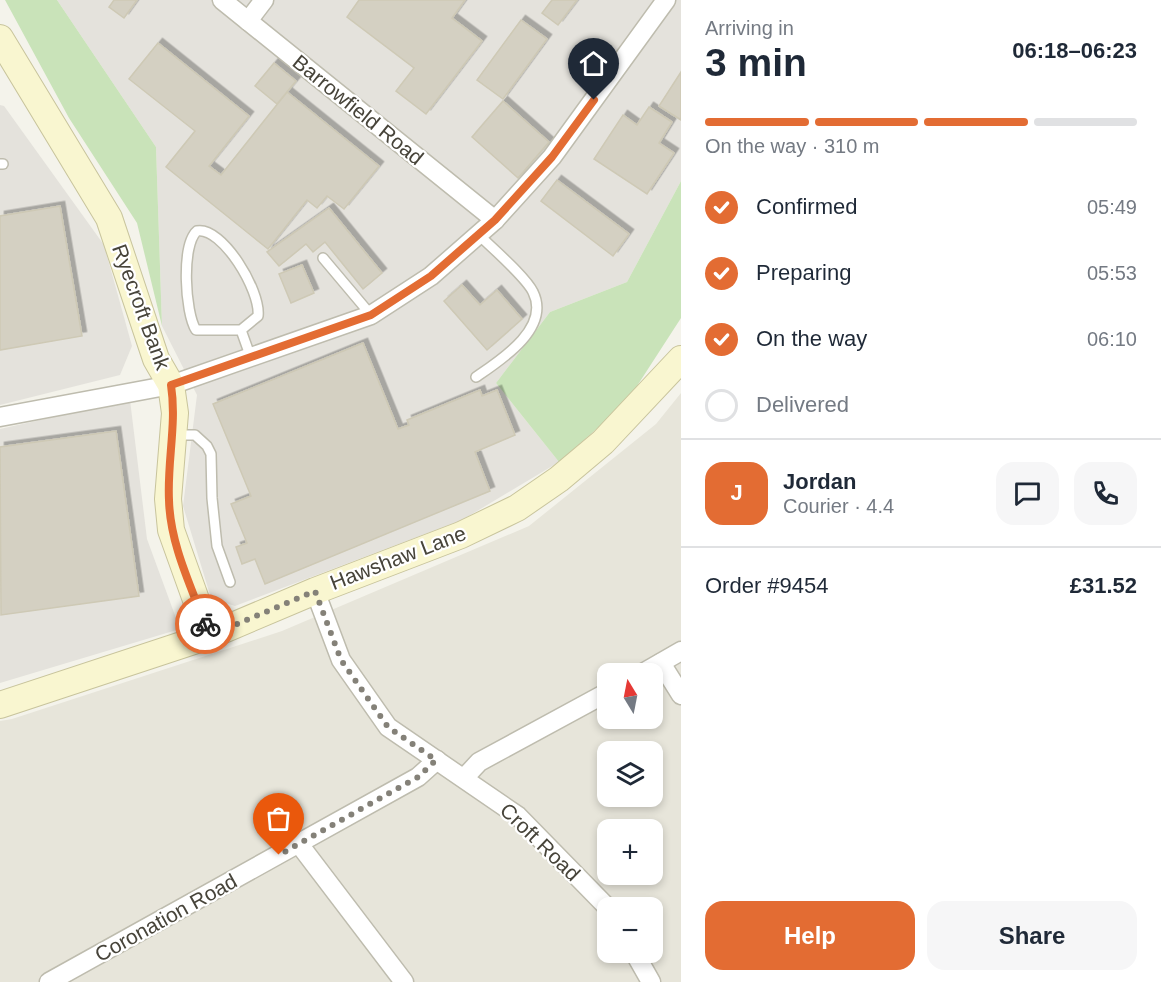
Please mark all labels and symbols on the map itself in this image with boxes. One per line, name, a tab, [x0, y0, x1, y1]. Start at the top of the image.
pin	[568, 38, 619, 100]
street label: Barrowfield Road	[288, 50, 428, 169]
street label: Ryecroft Bank	[108, 241, 175, 373]
street label: Hawshaw Lane	[327, 521, 469, 594]
courier	[175, 594, 235, 654]
north arrow	[597, 663, 663, 729]
pin	[253, 793, 304, 855]
street label: Croft Road	[496, 798, 585, 885]
street label: Coronation Road	[91, 869, 241, 966]

